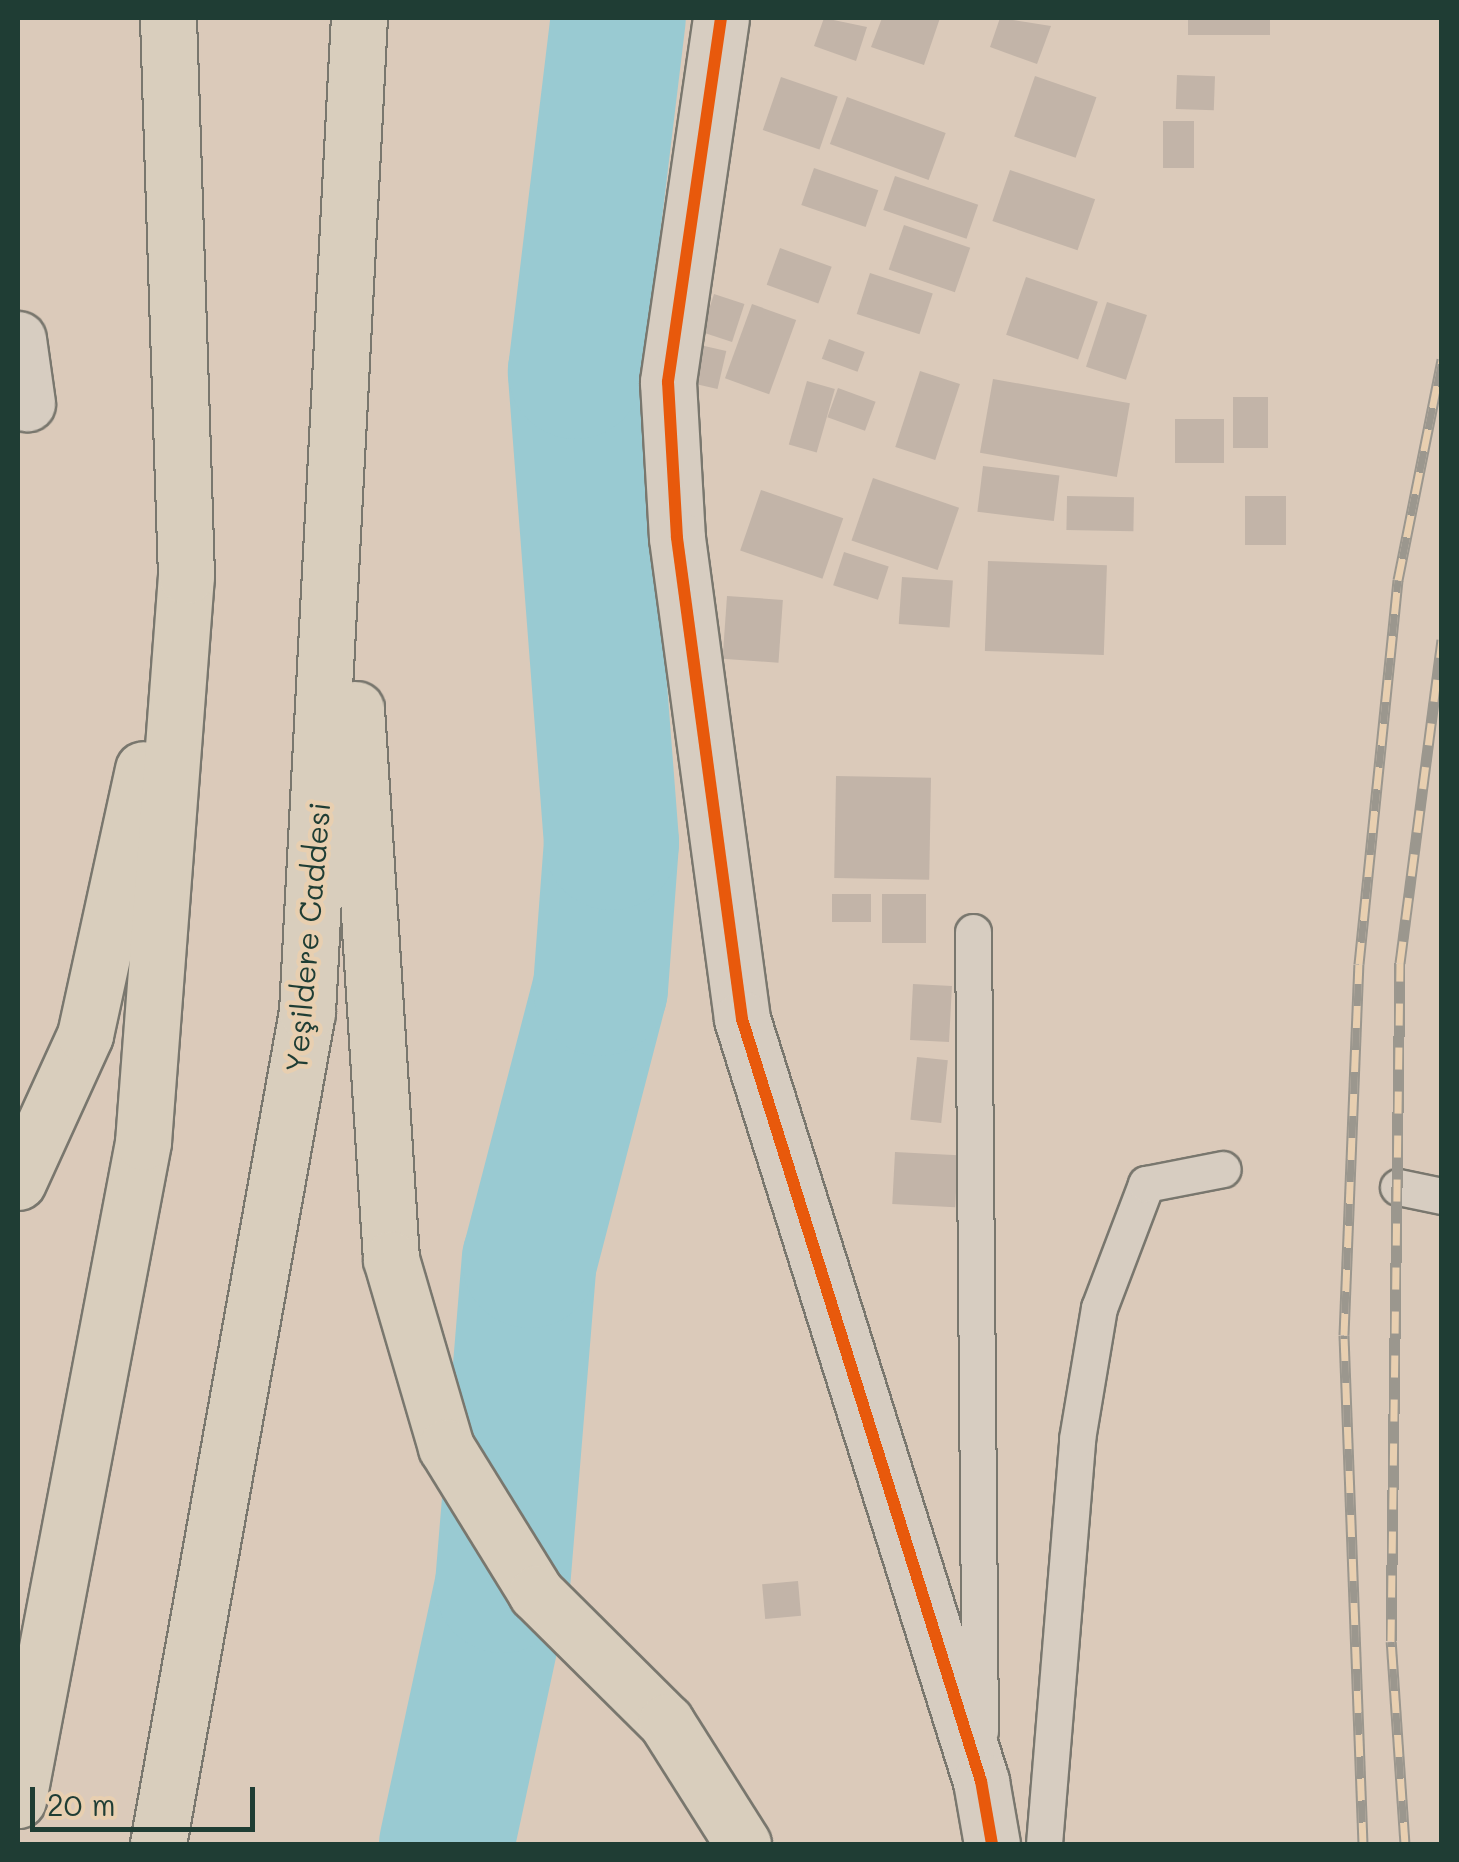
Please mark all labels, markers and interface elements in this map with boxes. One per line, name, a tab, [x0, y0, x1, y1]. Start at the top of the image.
street label: Yeşildere Caddesi	[277, 801, 337, 1073]
scale bar	[35, 1767, 260, 1829]
text: 20 m	[47, 1784, 116, 1824]

